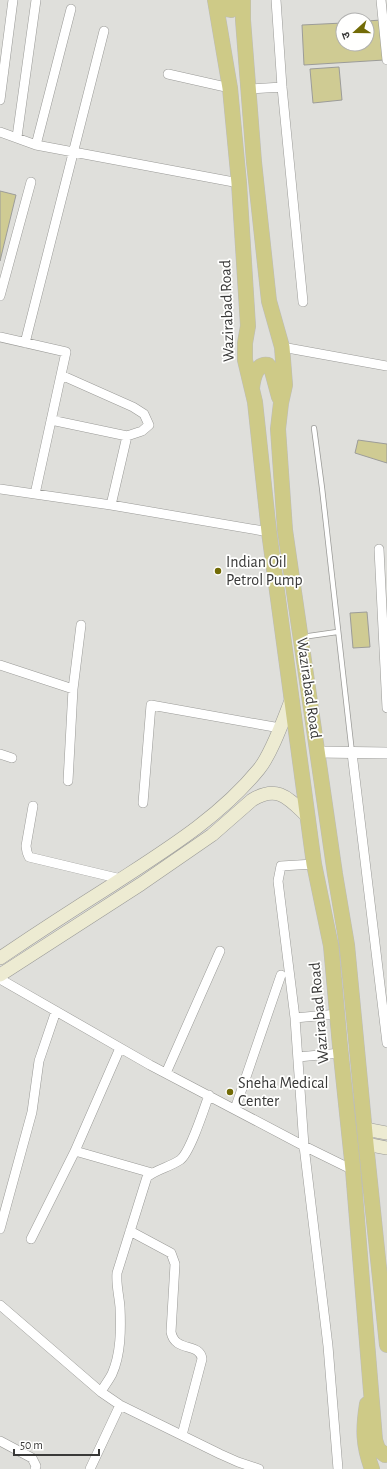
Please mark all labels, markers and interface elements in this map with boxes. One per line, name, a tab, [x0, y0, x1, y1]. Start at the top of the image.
north arrow	[335, 12, 375, 52]
text: उ	[340, 30, 352, 40]
street label: Wazirabad Road	[217, 260, 237, 362]
place label: Indian Oil Petrol Pump	[226, 554, 303, 588]
marker: Indian Oil Petrol Pump	[213, 566, 223, 576]
street label: Wazirabad Road	[294, 636, 324, 740]
street label: Wazirabad Road	[307, 961, 331, 1065]
place label: Sneha Medical Center	[238, 1075, 329, 1109]
marker: Sneha Medical Center	[225, 1087, 235, 1097]
scale bar	[14, 1431, 99, 1457]
text: 50 m	[20, 1439, 43, 1451]

